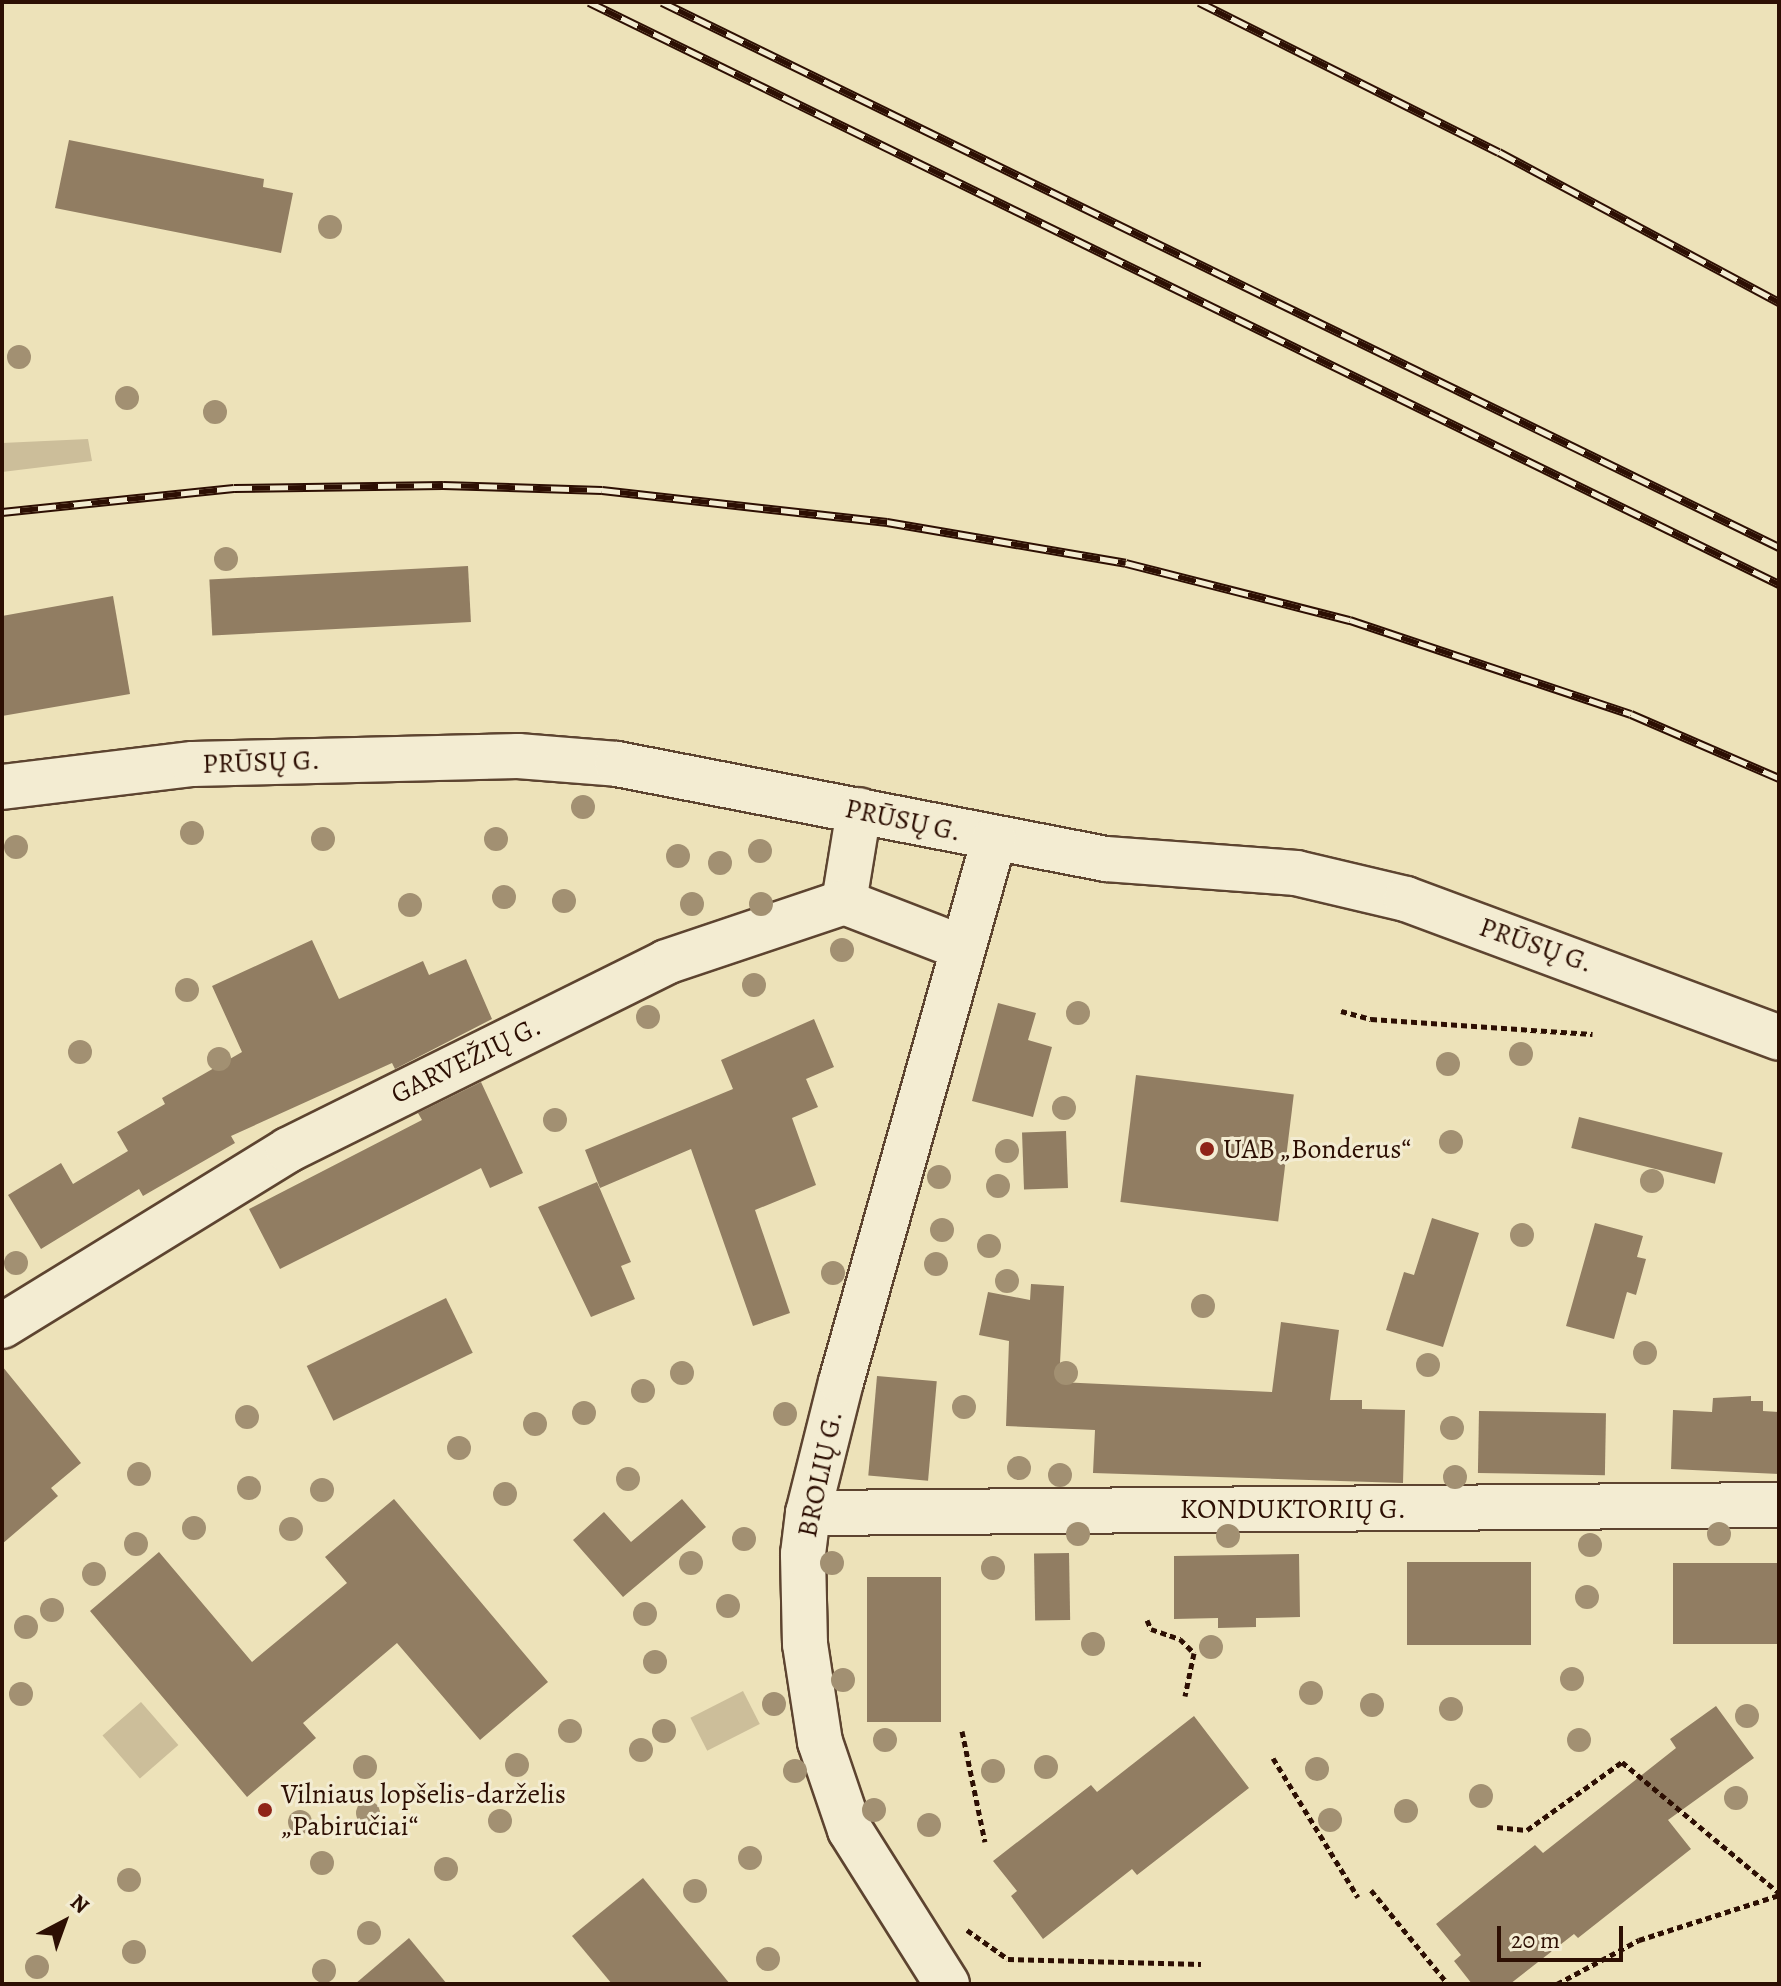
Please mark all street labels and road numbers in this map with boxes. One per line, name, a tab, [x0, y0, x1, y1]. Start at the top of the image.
street label: PRŪSŲ G.	[202, 743, 320, 781]
street label: PRŪSŲ G.	[842, 791, 964, 849]
street label: PRŪSŲ G.	[1475, 910, 1597, 980]
street label: GARVEŽIŲ G.	[385, 1009, 547, 1111]
street label: BROLIŲ G.	[790, 1408, 850, 1540]
street label: KONDUKTORIŲ G.	[1180, 1492, 1406, 1526]

